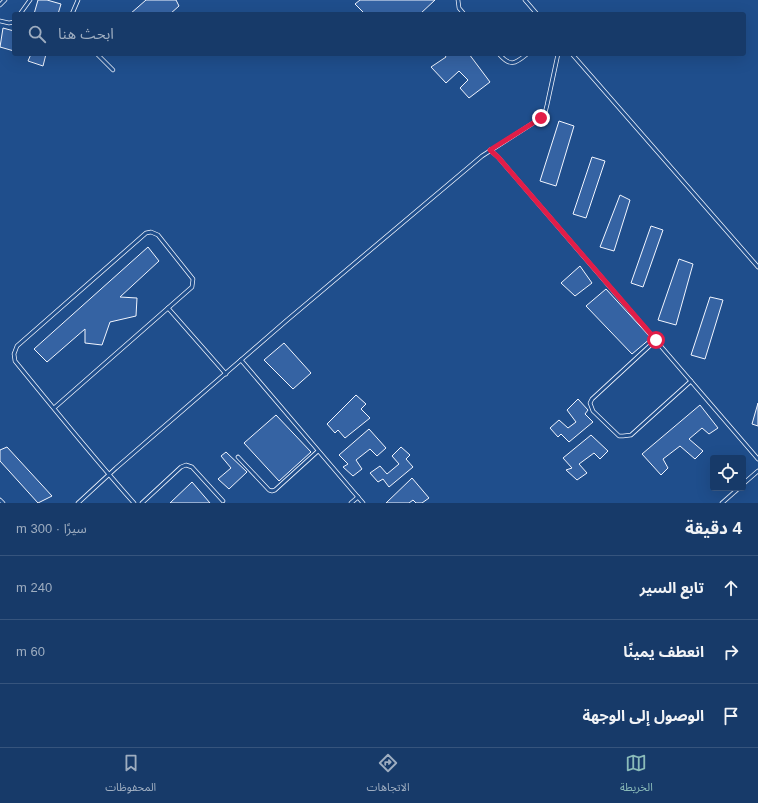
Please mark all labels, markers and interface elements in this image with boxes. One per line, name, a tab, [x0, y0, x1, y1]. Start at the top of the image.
search box	[12, 12, 746, 56]
icon: search	[26, 23, 48, 45]
text: ابحث هنا	[58, 25, 114, 42]
route end	[532, 109, 550, 127]
route start	[647, 331, 665, 349]
map controls	[710, 455, 746, 491]
button: locate	[710, 455, 746, 491]
text: 4 دقيقة	[685, 519, 742, 538]
text: سيرًا · 300 m	[16, 521, 87, 536]
icon: ahead	[720, 577, 742, 599]
text: تابع السير	[640, 579, 704, 596]
text: 240 m	[16, 580, 52, 595]
icon: right	[720, 641, 742, 663]
text: انعطف يمينًا	[623, 643, 704, 660]
text: 60 m	[16, 644, 45, 659]
icon: arrive	[720, 705, 742, 727]
text: الوصول إلى الوجهة	[582, 707, 704, 724]
tab: المحفوظات	[105, 752, 156, 799]
tab: الاتجاهات	[367, 752, 410, 799]
tab: الخريطة	[620, 752, 653, 799]

